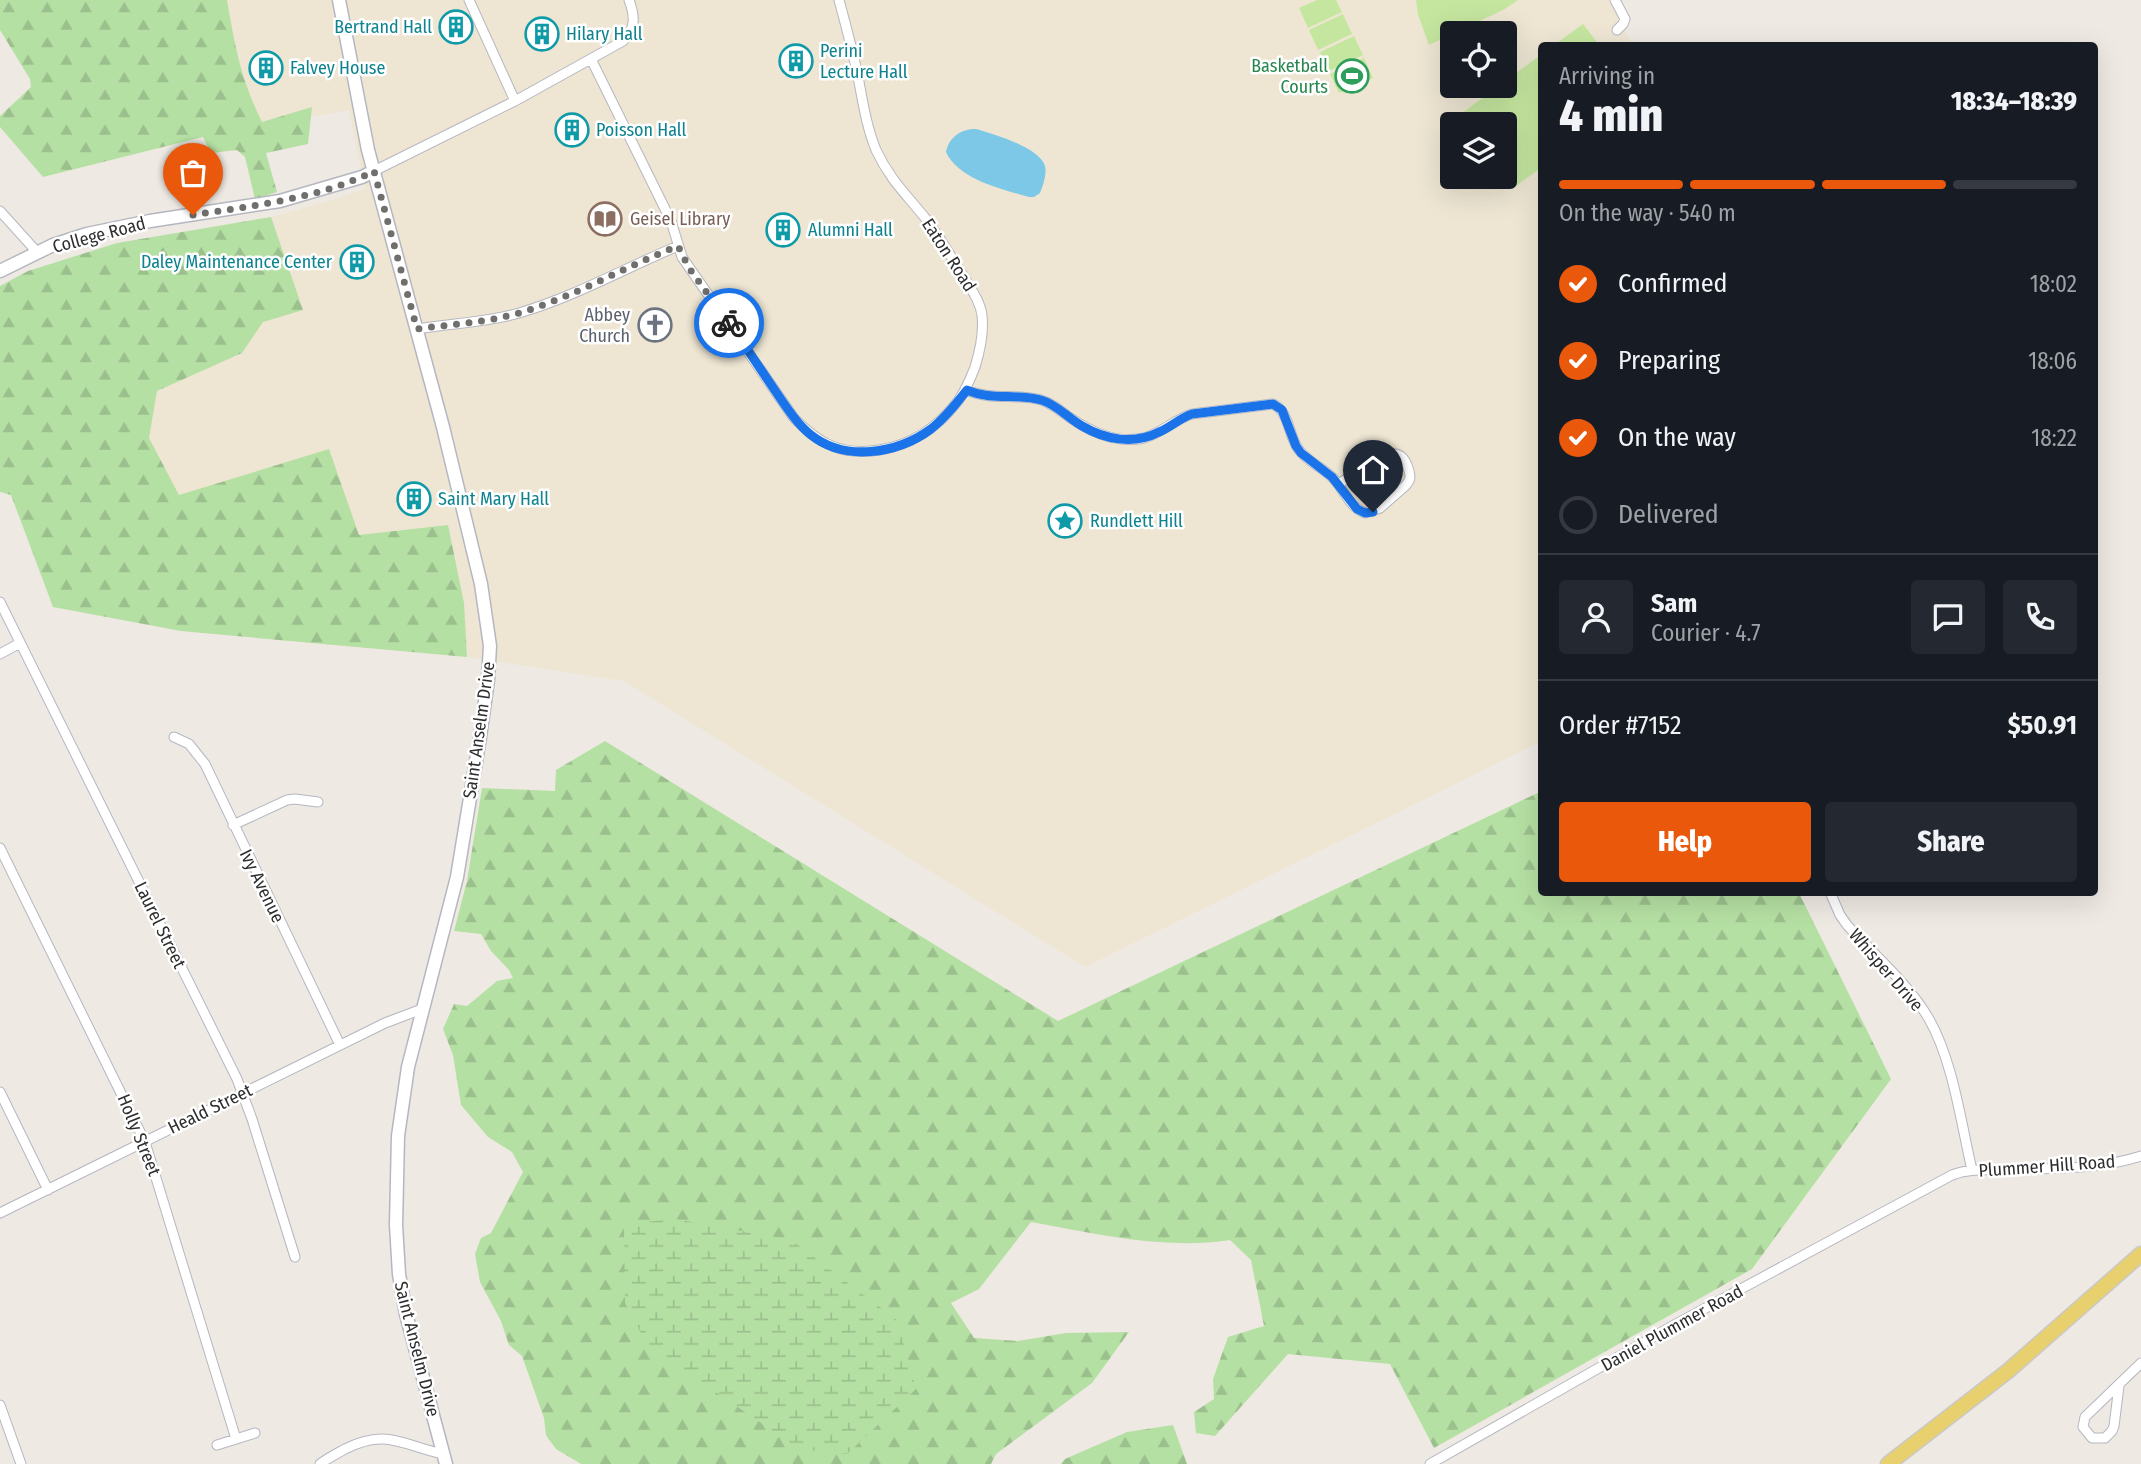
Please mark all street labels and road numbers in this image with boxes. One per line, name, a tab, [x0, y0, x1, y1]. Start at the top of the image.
street label: College Road	[50, 212, 148, 258]
street label: Eaton Road	[917, 214, 981, 296]
street label: Saint Anselm Drive	[458, 660, 500, 800]
street label: Ivy Avenue	[235, 846, 289, 926]
street label: Laurel Street	[130, 878, 191, 972]
street label: Whisper Drive	[1844, 924, 1928, 1016]
street label: Heald Street	[164, 1079, 256, 1139]
street label: Holly Street	[113, 1091, 165, 1179]
street label: Plummer Hill Road	[1978, 1150, 2116, 1182]
street label: Saint Anselm Drive	[390, 1279, 444, 1419]
street label: Daniel Plummer Road	[1597, 1280, 1747, 1376]

